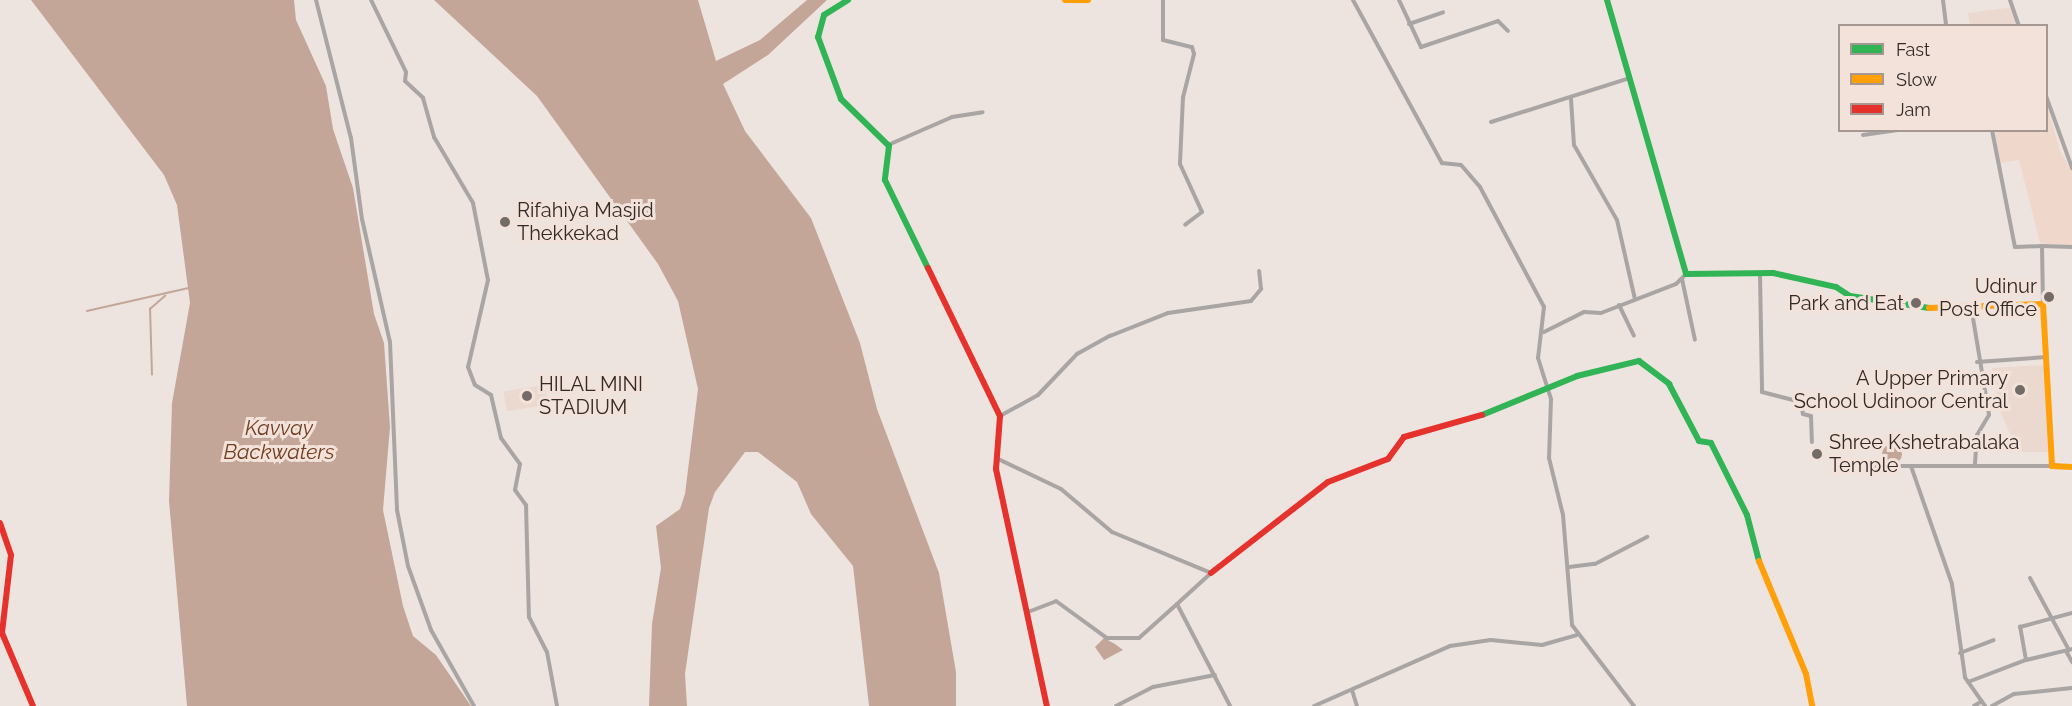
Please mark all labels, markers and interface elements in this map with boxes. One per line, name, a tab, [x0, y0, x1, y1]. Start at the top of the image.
legend	[1838, 24, 2048, 132]
text: Fast	[1896, 39, 1930, 60]
text: Slow	[1896, 69, 1937, 90]
text: Jam	[1896, 99, 1931, 120]
place label: Rifahiya Masjid Thekkekad	[517, 198, 654, 245]
marker: Rifahiya Masjid Thekkekad	[498, 215, 512, 229]
place label: Udinur Post Office	[1939, 274, 2037, 321]
marker: Udinur Post Office	[2042, 290, 2056, 304]
place label: Park and Eat	[1788, 291, 1904, 315]
marker: Park and Eat	[1909, 296, 1923, 310]
place label: A Upper Primary School Udinoor Central	[1793, 366, 2008, 413]
place label: HILAL MINI STADIUM	[539, 372, 644, 419]
marker: A Upper Primary School Udinoor Central	[2013, 383, 2027, 397]
marker: HILAL MINI STADIUM	[520, 389, 534, 403]
water label: Kavvay Backwaters	[223, 415, 335, 465]
place label: Shree Kshetrabalaka Temple	[1829, 430, 2020, 477]
marker: Shree Kshetrabalaka Temple	[1810, 447, 1824, 461]

